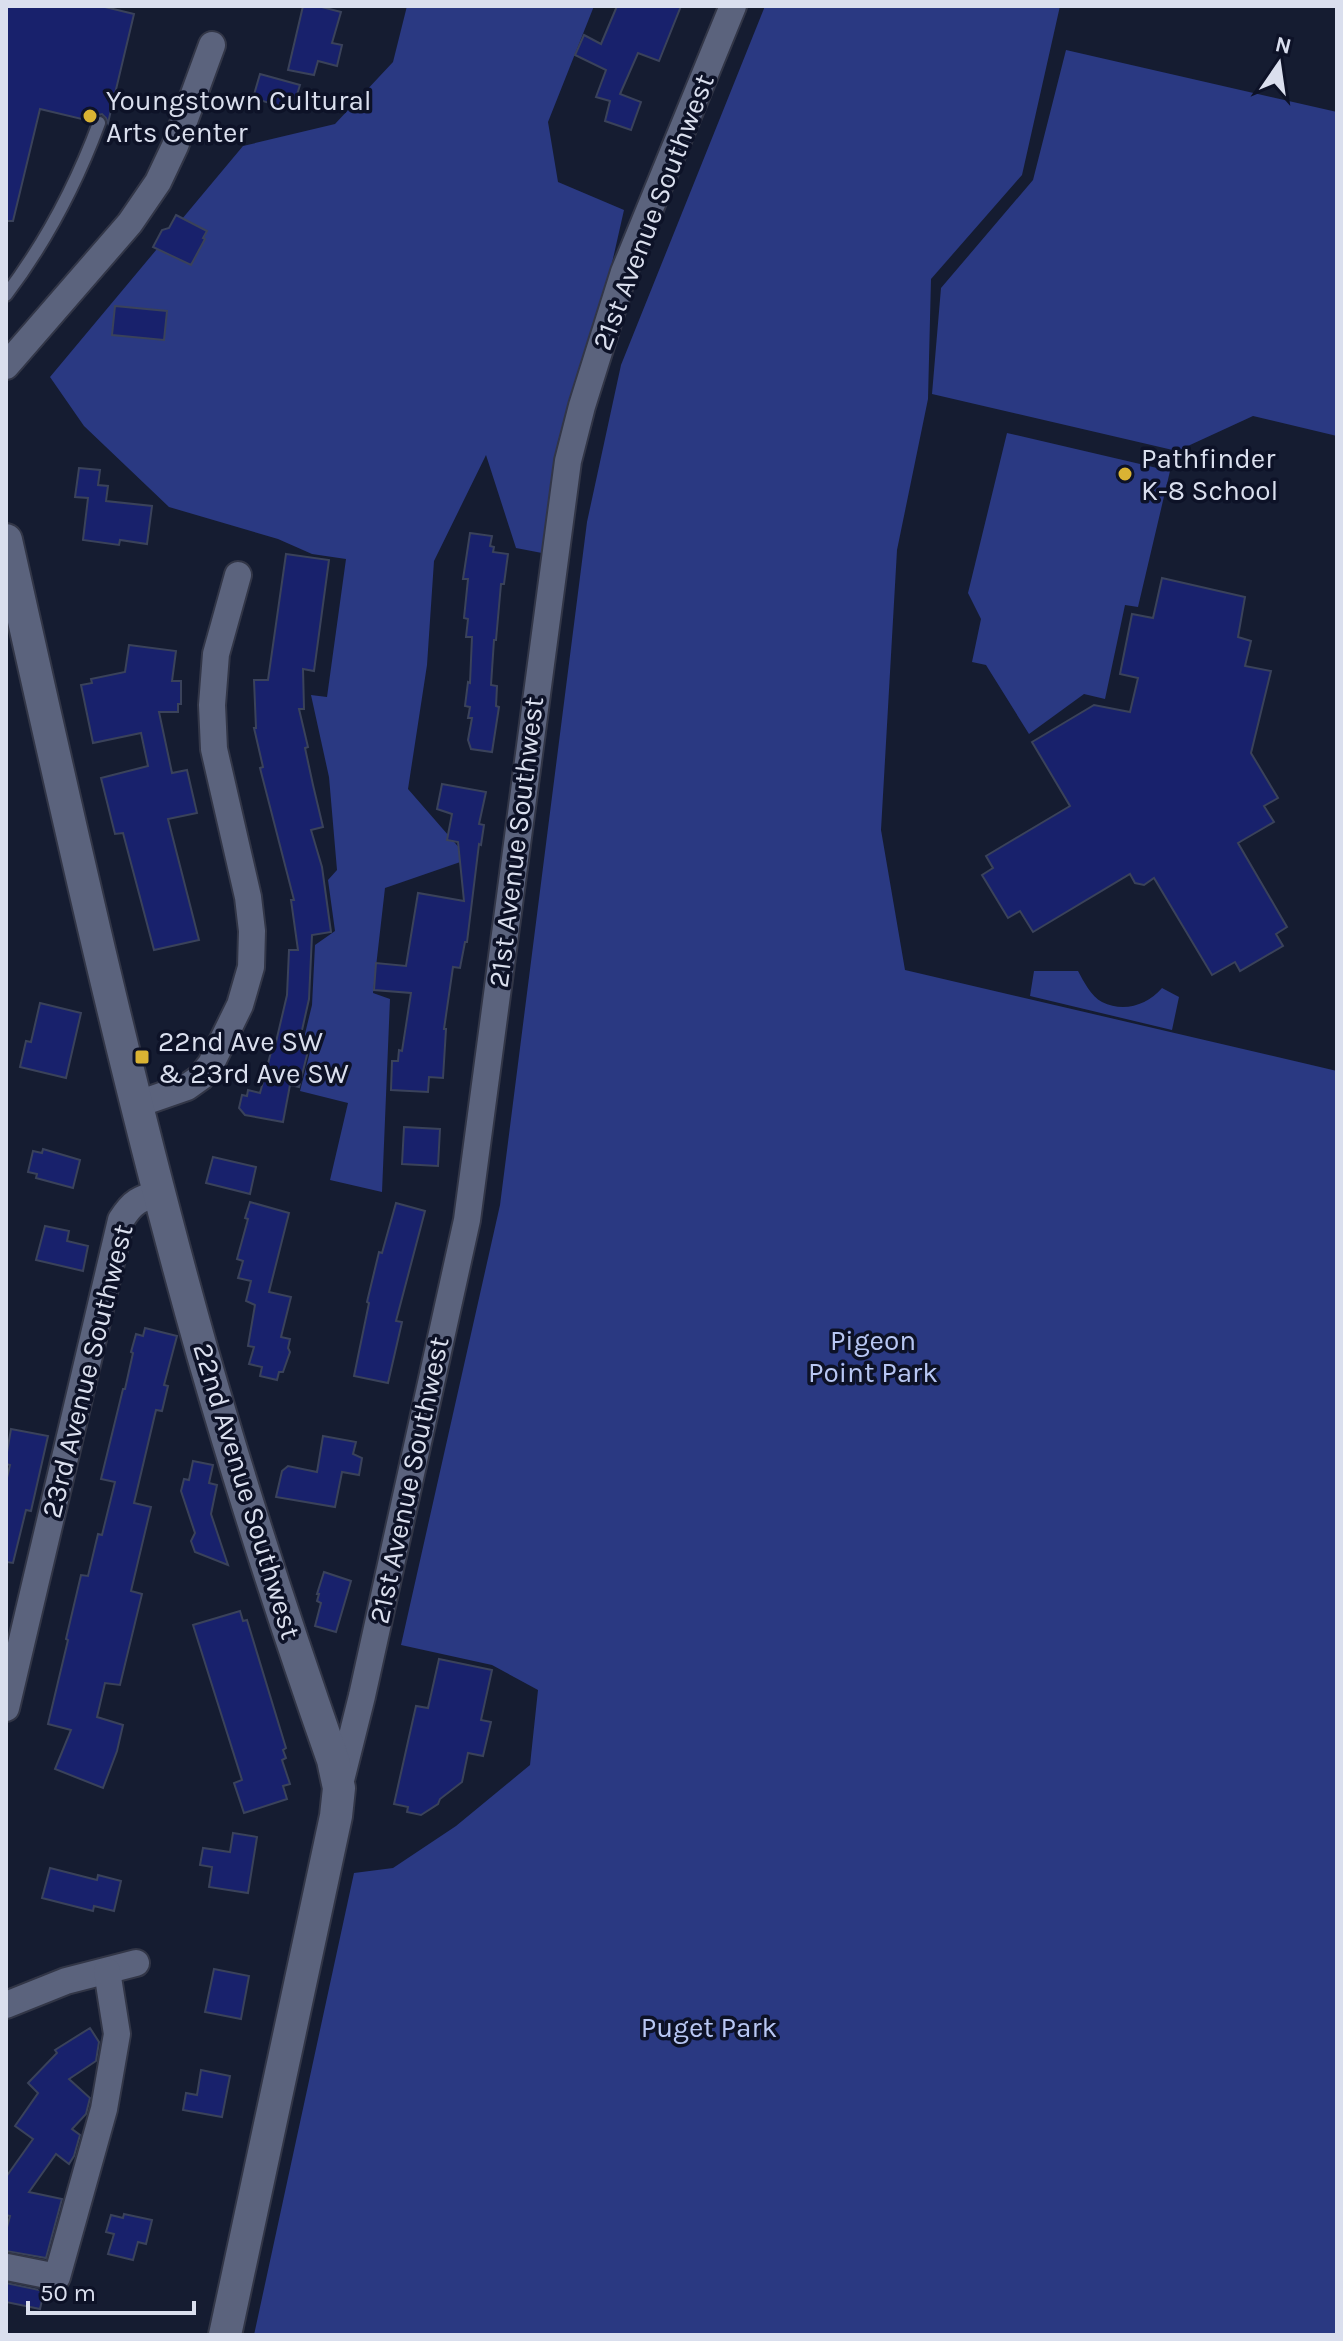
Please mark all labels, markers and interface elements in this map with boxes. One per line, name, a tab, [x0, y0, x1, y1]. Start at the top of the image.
north arrow	[1239, 24, 1319, 104]
text: N	[1273, 31, 1294, 60]
street label: 21st Avenue Southwest	[585, 69, 721, 355]
place label: Youngstown Cultural Arts Center	[106, 84, 372, 149]
marker: Youngstown Cultural Arts Center	[81, 107, 99, 125]
place label: Pathfinder K-8 School	[1141, 442, 1278, 507]
marker: Pathfinder K-8 School	[1116, 465, 1134, 483]
street label: 21st Avenue Southwest	[482, 695, 550, 989]
place label: 22nd Ave SW & 23rd Ave SW	[158, 1025, 349, 1090]
marker: 22nd Ave SW & 23rd Ave SW	[133, 1048, 151, 1066]
street label: 23rd Avenue Southwest	[35, 1221, 139, 1521]
park label: Pigeon Point Park	[808, 1324, 938, 1389]
street label: 21st Avenue Southwest	[362, 1333, 456, 1627]
street label: 22nd Avenue Southwest	[186, 1339, 308, 1643]
park label: Puget Park	[641, 2011, 777, 2044]
scale bar	[28, 2265, 194, 2315]
text: 50 m	[40, 2279, 96, 2307]

